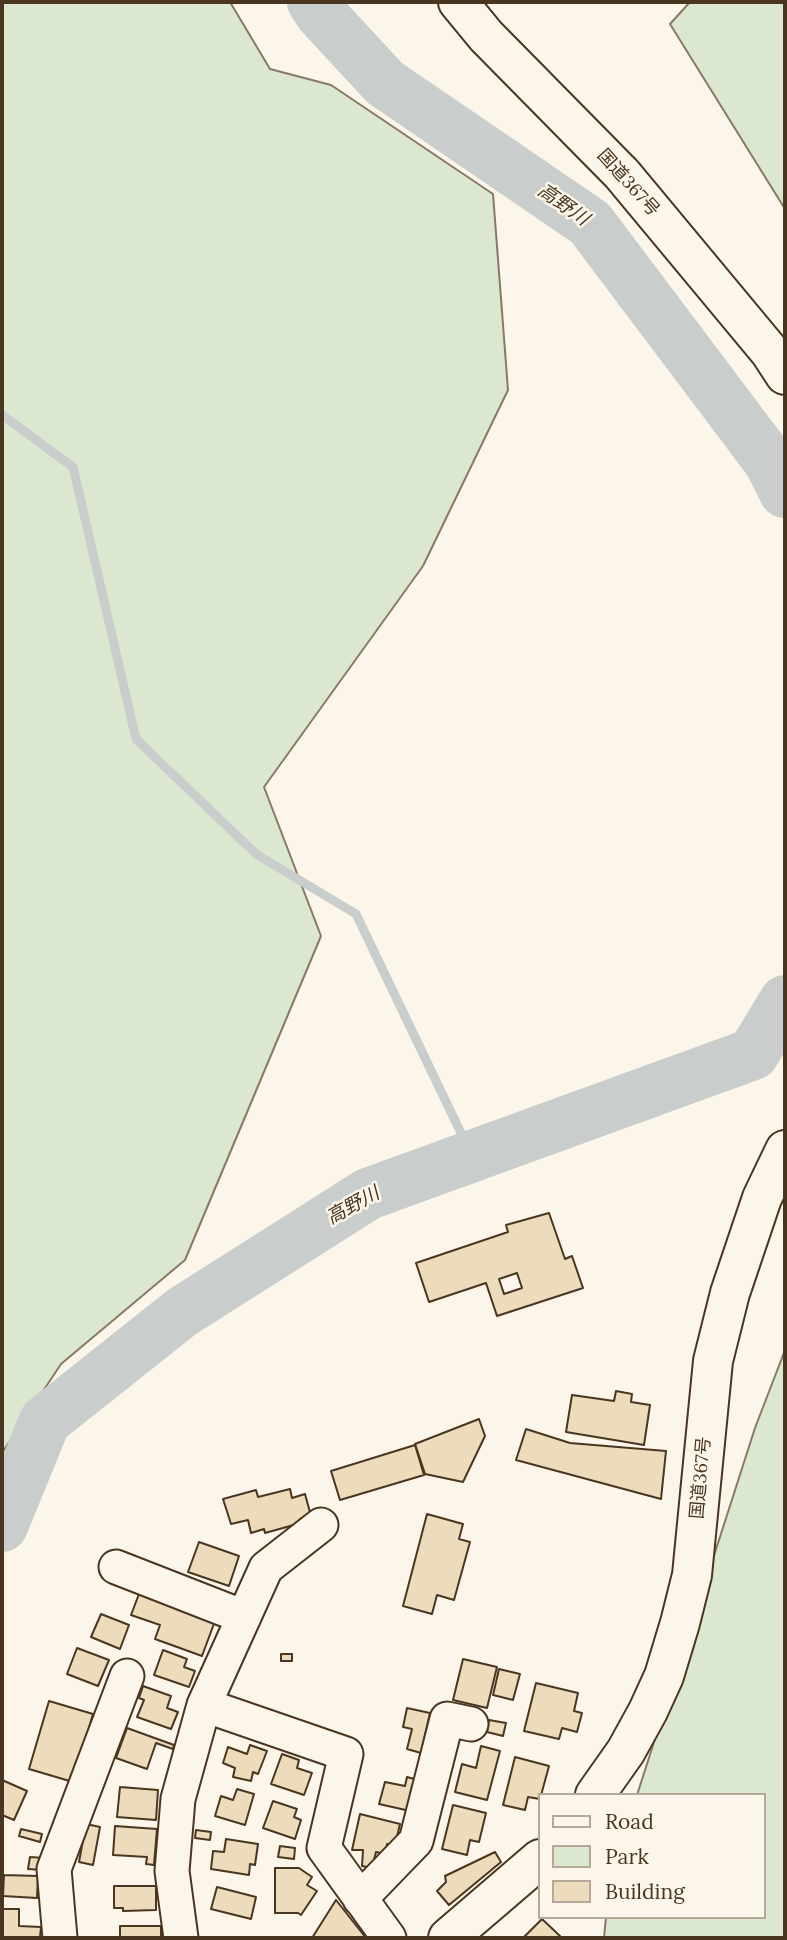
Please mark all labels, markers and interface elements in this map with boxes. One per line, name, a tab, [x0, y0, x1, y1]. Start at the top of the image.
street label: 国道367号	[592, 145, 664, 221]
water label: 高野川	[533, 179, 593, 231]
water label: 高野川	[323, 1182, 383, 1230]
street label: 国道367号	[687, 1436, 715, 1520]
legend	[538, 1793, 766, 1919]
text: Road	[605, 1808, 654, 1835]
text: Park	[605, 1843, 649, 1870]
text: Building	[605, 1878, 685, 1905]

